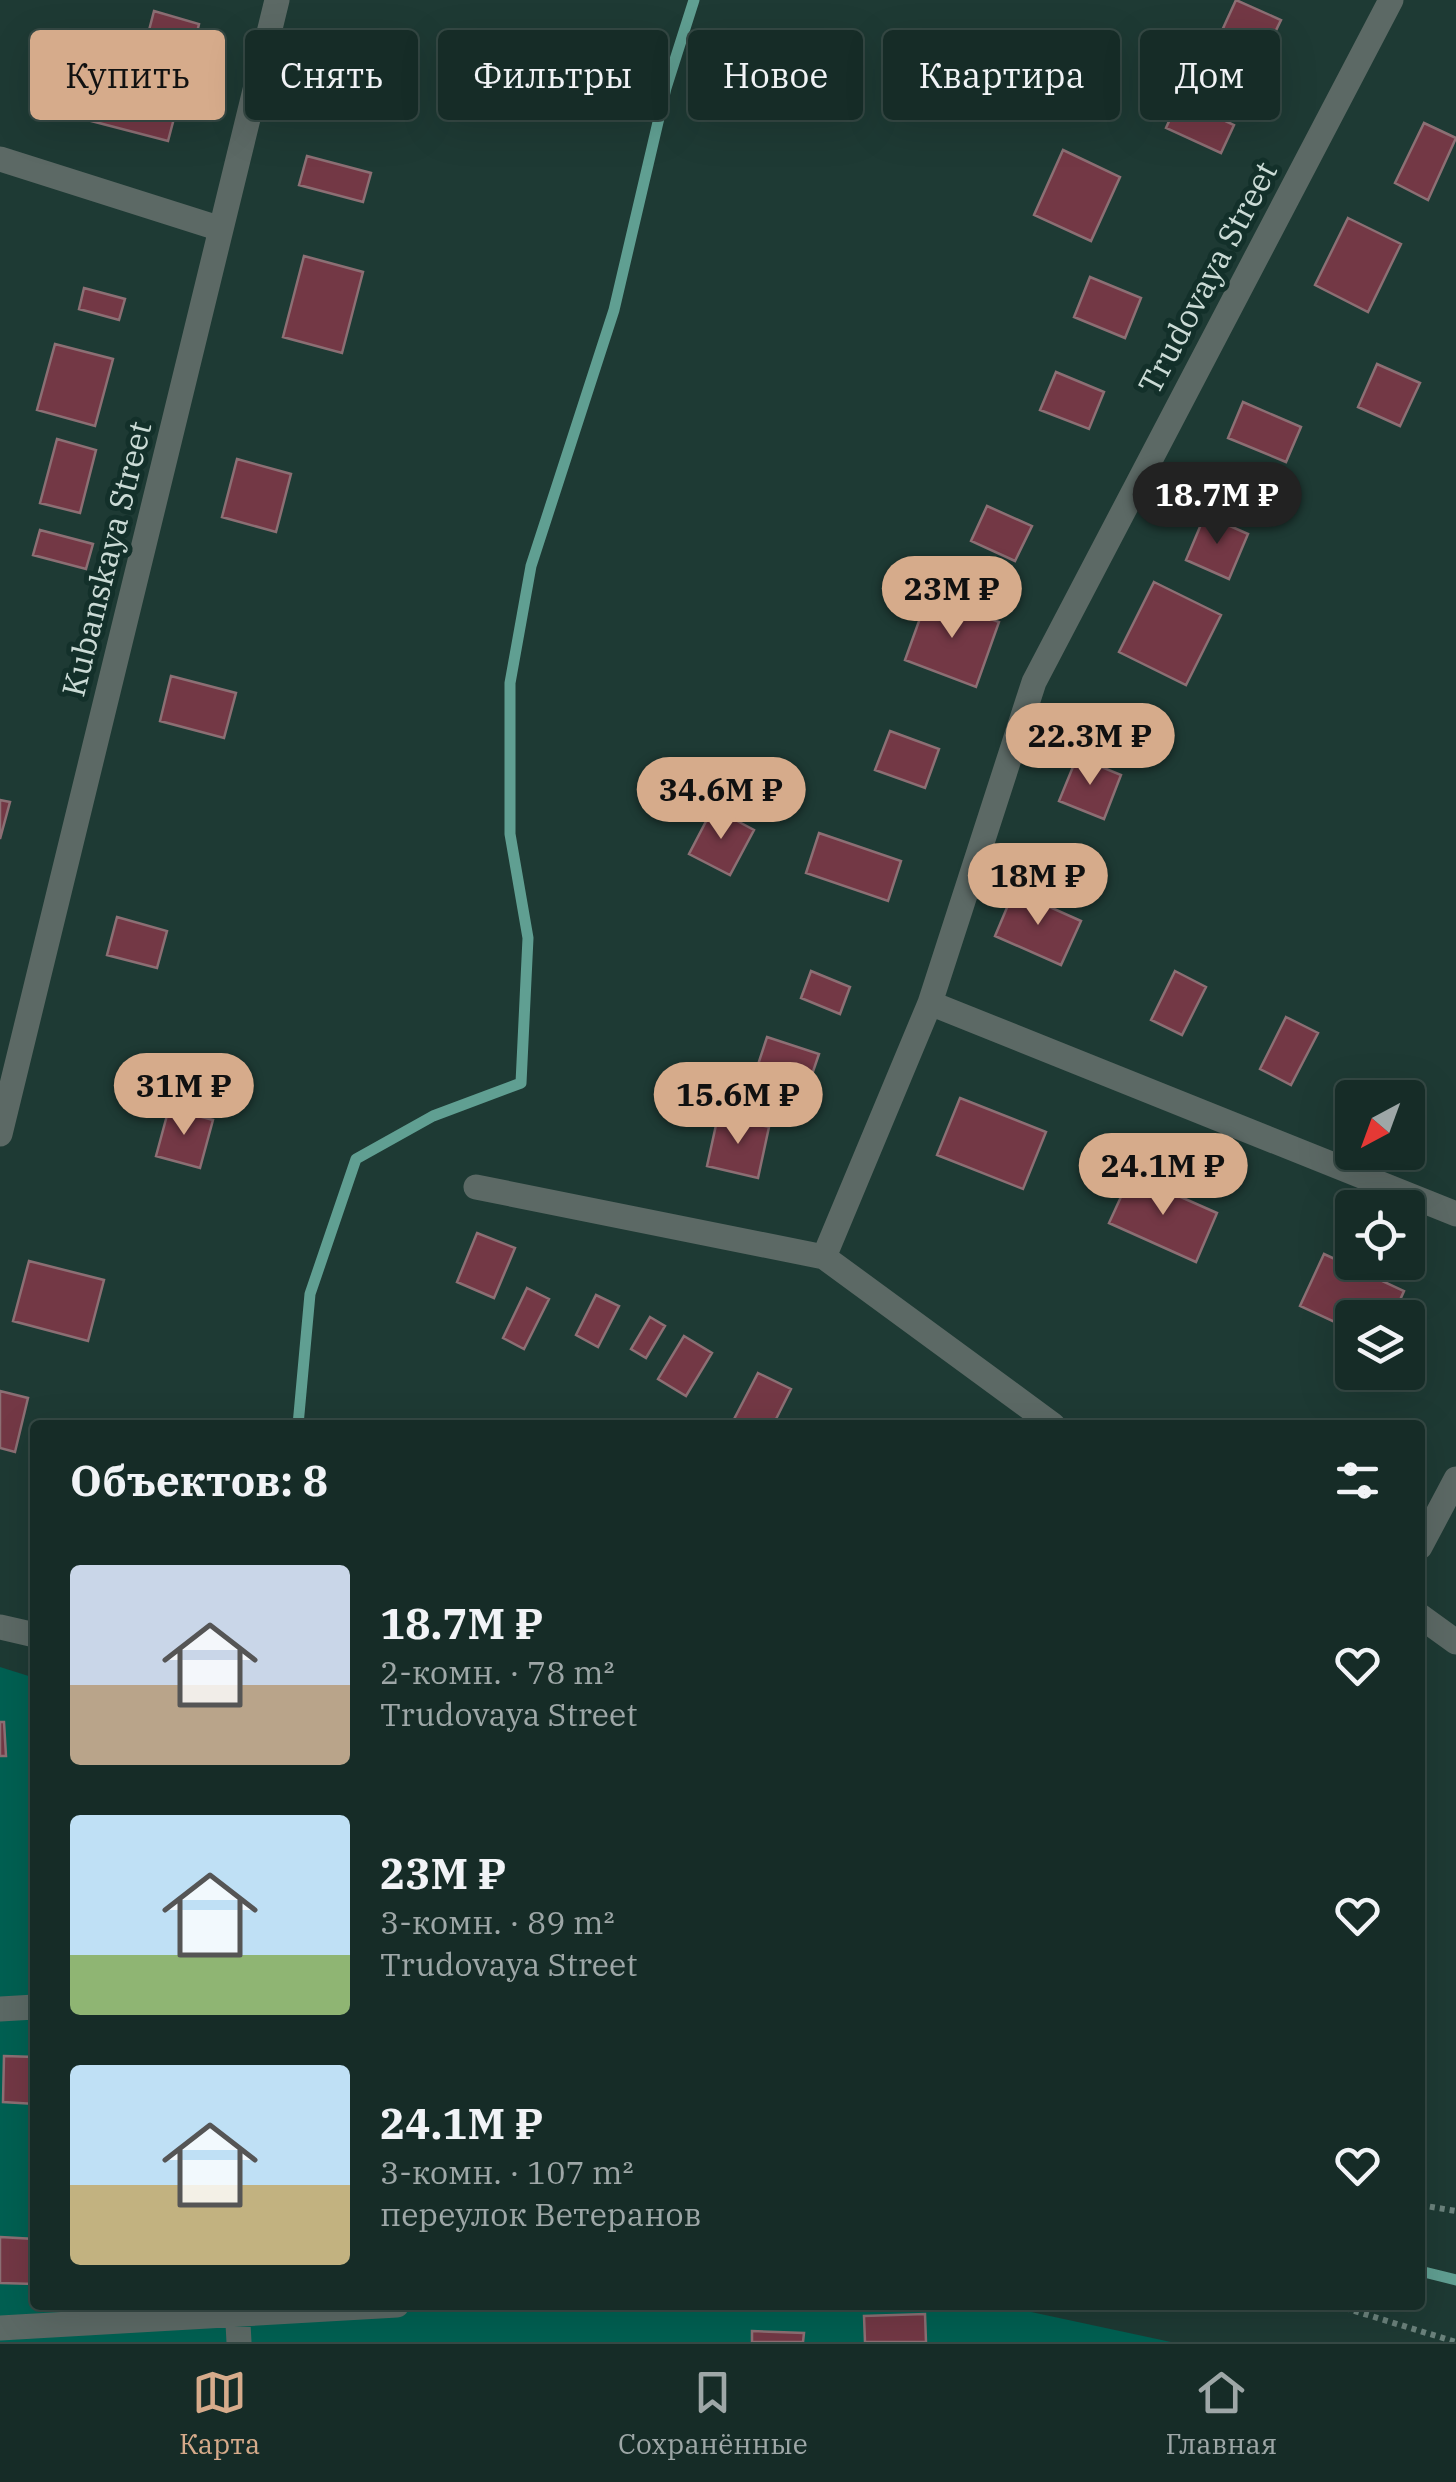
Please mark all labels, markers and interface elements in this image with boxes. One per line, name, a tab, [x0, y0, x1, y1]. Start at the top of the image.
chip: Купить	[30, 30, 225, 120]
chip: Снять	[245, 30, 418, 120]
chip: Фильтры	[438, 30, 668, 120]
chip: Новое	[688, 30, 863, 120]
chip: Квартира	[883, 30, 1120, 120]
chip: Дом	[1140, 30, 1280, 120]
street label: Trudovaya Street	[1128, 154, 1286, 401]
street label: Kubanskaya Street	[52, 417, 161, 701]
pin: 18.7M ₽	[1125, 462, 1309, 547]
text: 18.7M ₽	[1155, 473, 1279, 515]
pin: 23M ₽	[882, 556, 1022, 641]
text: 23M ₽	[904, 567, 1000, 609]
pin: 22.3M ₽	[998, 703, 1182, 788]
text: 22.3M ₽	[1028, 714, 1152, 756]
pin: 34.6M ₽	[629, 757, 813, 842]
text: 34.6M ₽	[659, 768, 783, 810]
pin: 18M ₽	[968, 843, 1108, 928]
text: 18M ₽	[990, 854, 1086, 896]
pin: 31M ₽	[114, 1053, 254, 1138]
pin: 15.6M ₽	[646, 1062, 830, 1147]
text: 31M ₽	[136, 1064, 232, 1106]
text: 15.6M ₽	[676, 1073, 800, 1115]
north arrow	[1335, 1080, 1425, 1170]
map controls	[1335, 1080, 1425, 1390]
pin: 24.1M ₽	[1071, 1133, 1255, 1218]
text: 24.1M ₽	[1101, 1144, 1225, 1186]
button: locate	[1335, 1190, 1425, 1280]
button: layers	[1335, 1300, 1425, 1390]
text: Объектов: 8	[70, 1453, 328, 1508]
icon: filters	[1330, 1453, 1385, 1508]
text: 18.7M ₽	[380, 1596, 543, 1651]
icon: home	[150, 1605, 270, 1725]
icon: heart	[1330, 1638, 1385, 1693]
text: 2-комн. · 78 m²	[380, 1651, 614, 1693]
text: Trudovaya Street	[380, 1693, 637, 1735]
text: 23M ₽	[380, 1846, 506, 1901]
icon: home	[150, 1855, 270, 1975]
icon: heart	[1330, 1888, 1385, 1943]
text: 3-комн. · 89 m²	[380, 1901, 614, 1943]
text: Trudovaya Street	[380, 1943, 637, 1985]
text: 24.1M ₽	[380, 2096, 543, 2151]
icon: home	[150, 2105, 270, 2225]
icon: heart	[1330, 2138, 1385, 2193]
text: 3-комн. · 107 m²	[380, 2151, 634, 2193]
text: переулок Ветеранов	[380, 2193, 701, 2235]
tab: Карта	[179, 2365, 260, 2462]
tab: Сохранённые	[618, 2365, 808, 2462]
tab: Главная	[1166, 2365, 1277, 2462]

